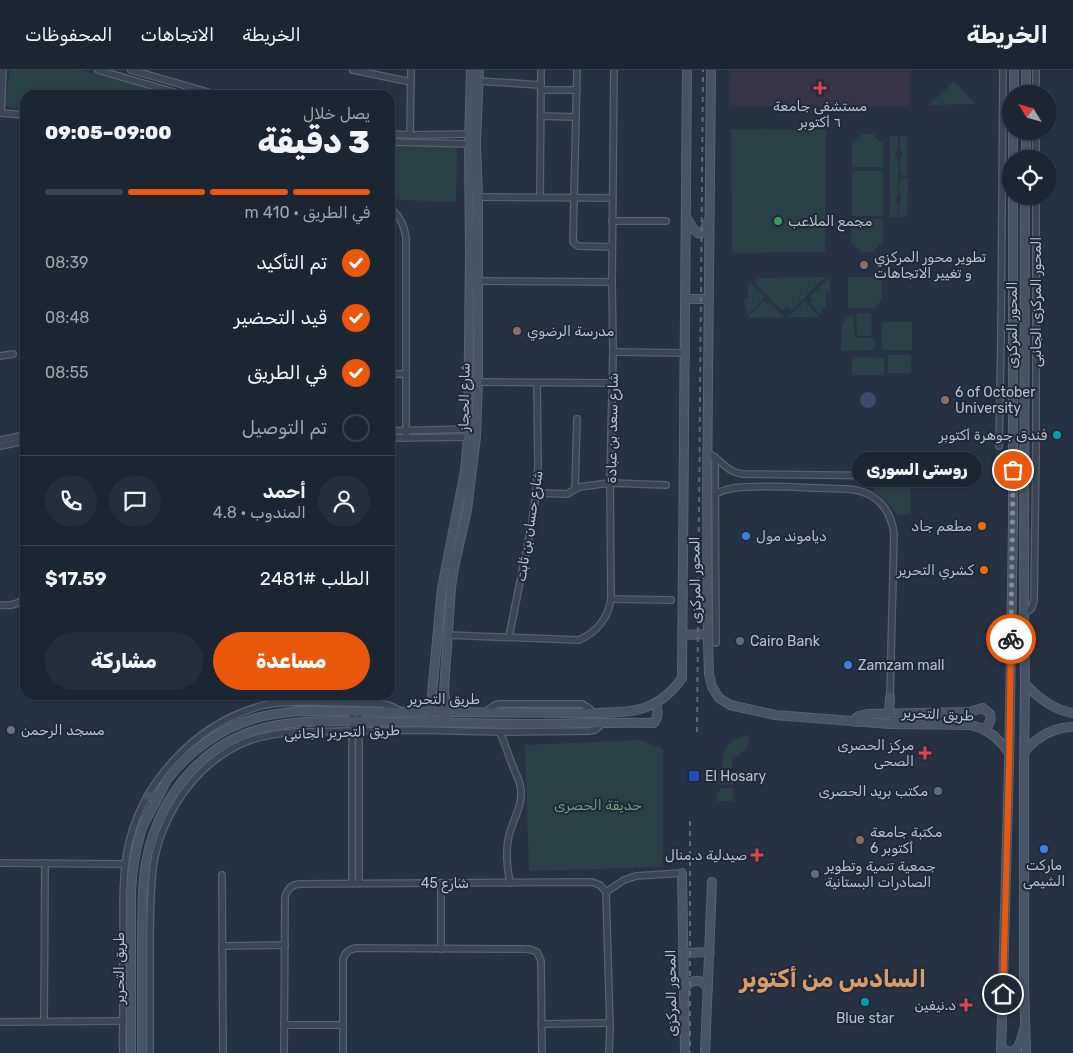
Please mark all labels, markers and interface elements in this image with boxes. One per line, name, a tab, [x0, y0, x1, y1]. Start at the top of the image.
text: الخريطة	[967, 21, 1048, 49]
text: المحفوظات	[25, 24, 112, 46]
text: الاتجاهات	[140, 24, 214, 46]
text: الخريطة	[242, 24, 301, 46]
marker: مستشفى جامعة ٦ أكتوبر	[813, 81, 827, 95]
north arrow	[1002, 85, 1058, 140]
map controls	[1002, 85, 1057, 205]
place label: مستشفى جامعة ٦ أكتوبر	[773, 98, 867, 131]
text: يصل خلال	[303, 104, 370, 123]
text: 09:00–09:05	[45, 121, 172, 144]
text: 3 دقيقة	[257, 123, 370, 161]
button: locate	[1002, 150, 1057, 205]
text: في الطريق · 410 m	[245, 203, 370, 222]
place label: مجمع الملاعب	[788, 213, 872, 232]
marker: مجمع الملاعب	[772, 215, 784, 227]
street label: المحور المركزى الجانبى	[1028, 237, 1045, 367]
icon: check	[342, 249, 370, 277]
place label: تطوير محور المركزي و تغيير الاتجاهات	[874, 249, 987, 282]
text: تم التأكيد	[256, 251, 327, 274]
text: 08:39	[45, 253, 89, 272]
marker: تطوير محور المركزي و تغيير الاتجاهات	[858, 259, 870, 271]
street label: المحور المركزى	[1004, 281, 1021, 369]
icon: check	[342, 304, 370, 332]
text: قيد التحضير	[234, 306, 327, 329]
text: 08:48	[45, 308, 90, 327]
place label: مدرسة الرضوي	[527, 323, 615, 341]
marker: مدرسة الرضوي	[511, 325, 523, 337]
icon: check	[342, 359, 370, 387]
text: في الطريق	[247, 361, 327, 384]
street label: شارع الحجاز	[455, 362, 476, 433]
text: 08:55	[45, 363, 88, 382]
street label: شارع سعد بن عبادة	[603, 372, 624, 484]
place label: 6 of October University	[955, 384, 1036, 417]
marker: 6 of October University	[939, 394, 951, 406]
text: تم التوصيل	[242, 416, 327, 439]
place label: فندق جوهرة أكتوبر	[938, 427, 1047, 444]
marker: فندق جوهرة أكتوبر	[1051, 429, 1063, 441]
pin	[992, 449, 1034, 491]
callout: روستى السورى	[853, 452, 983, 488]
icon: bag	[999, 456, 1027, 484]
text: روستى السورى	[867, 460, 967, 479]
street label: شارع حسان بن ثابت	[512, 469, 549, 583]
button: phone	[45, 475, 97, 527]
button: chat	[109, 475, 161, 527]
button: person	[318, 475, 370, 527]
text: أحمد	[263, 480, 306, 503]
text: المندوب · 4.8	[213, 503, 306, 522]
place label: مطعم جاد	[911, 518, 972, 535]
marker: مطعم جاد	[976, 520, 988, 532]
place label: دياموند مول	[756, 528, 827, 545]
marker: دياموند مول	[740, 530, 752, 542]
street label: المحور المركزى	[686, 536, 705, 624]
place label: كشري التحرير	[896, 562, 975, 580]
marker: كشري التحرير	[978, 564, 990, 576]
text: $17.59	[45, 567, 107, 590]
text: الطلب #2481	[260, 567, 370, 590]
courier	[986, 614, 1036, 664]
icon: bike	[997, 625, 1025, 653]
button: مشاركة	[45, 632, 203, 690]
button: مساعدة	[213, 632, 370, 690]
place label: Cairo Bank	[750, 633, 821, 650]
marker: Cairo Bank	[734, 635, 746, 647]
place label: Zamzam mall	[858, 657, 944, 674]
marker: Zamzam mall	[842, 659, 854, 671]
street label: طريق التحرير	[407, 691, 480, 708]
street label: طريق التحرير	[900, 704, 975, 725]
place label: مسجد الرحمن	[21, 722, 105, 739]
street label: طريق التحرير الجانبى	[284, 722, 400, 743]
marker: مسجد الرحمن	[5, 724, 17, 736]
place label: مركز الحصرى الصحى	[837, 737, 914, 770]
marker: مركز الحصرى الصحى	[918, 746, 932, 760]
place label: El Hosary	[705, 768, 767, 785]
marker: El Hosary	[687, 769, 701, 783]
place label: مكتب بريد الحصرى	[819, 783, 928, 800]
marker: مكتب بريد الحصرى	[932, 785, 944, 797]
park label: حديقة الحصرى	[554, 797, 642, 814]
place label: مكتبة جامعة 6 أكتوبر	[870, 824, 943, 857]
marker: مكتبة جامعة 6 أكتوبر	[854, 834, 866, 846]
marker: ماركت الشيمى	[1038, 843, 1050, 855]
place label: صيدلية د.منال	[665, 847, 747, 864]
marker: صيدلية د.منال	[751, 849, 763, 861]
place label: ماركت الشيمى	[1023, 857, 1065, 890]
place label: جمعية تنمية وتطوير الصادرات البستانية	[824, 858, 936, 891]
marker: جمعية تنمية وتطوير الصادرات البستانية	[809, 868, 821, 880]
street label: شارع 45	[421, 875, 469, 894]
street label: طريق التحرير	[111, 932, 128, 1005]
street label: المحور المركزى	[662, 949, 681, 1037]
district label: السادس من أكتوبر	[738, 965, 926, 993]
pin	[982, 973, 1024, 1015]
icon: home	[989, 980, 1017, 1008]
marker: Blue star	[859, 996, 871, 1008]
place label: د.نيفين	[915, 997, 956, 1014]
marker: د.نيفين	[960, 999, 972, 1011]
place label: Blue star	[836, 1010, 895, 1027]

